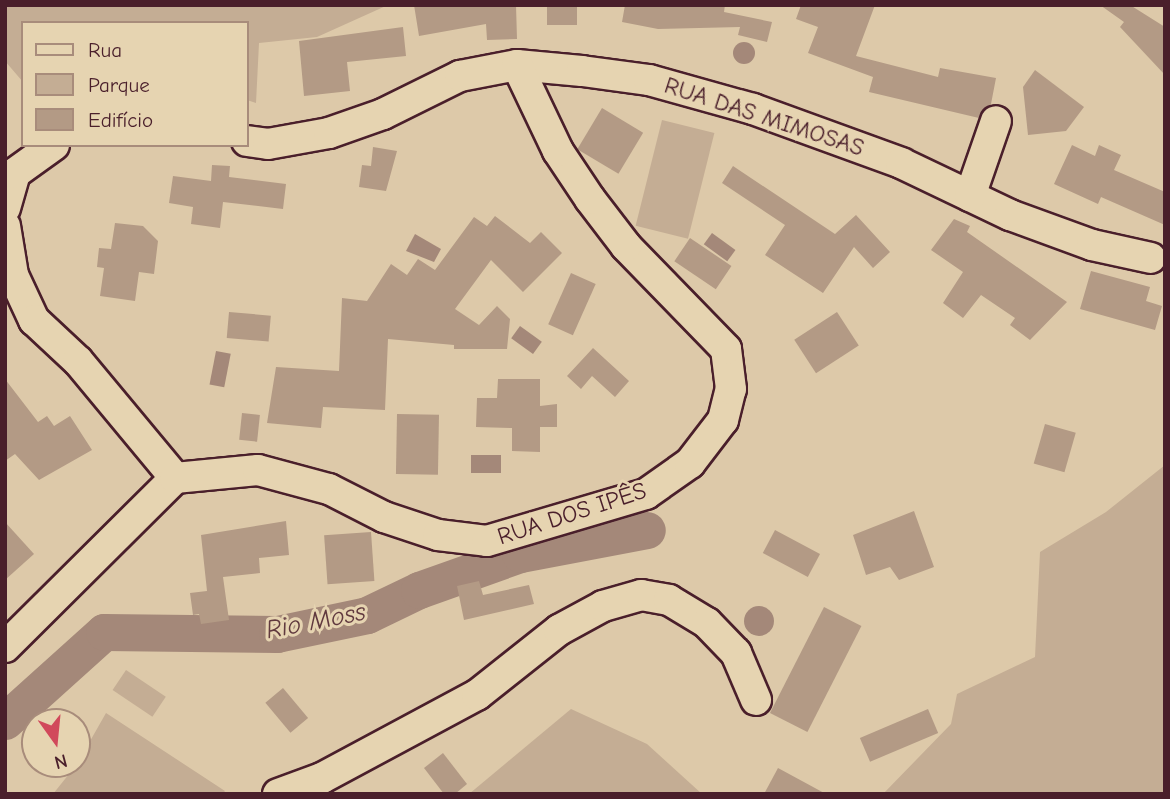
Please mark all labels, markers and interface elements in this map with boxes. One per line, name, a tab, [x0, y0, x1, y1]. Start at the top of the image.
legend	[21, 21, 248, 147]
text: Rua	[88, 38, 122, 62]
street label: RUA DAS MIMOSAS	[661, 71, 867, 163]
text: Parque	[88, 73, 150, 97]
text: Edifício	[88, 108, 153, 132]
street label: RUA DOS IPÊS	[494, 476, 650, 552]
water label: Rio Moss	[263, 597, 369, 647]
north arrow	[21, 708, 91, 778]
text: N	[52, 749, 70, 774]

